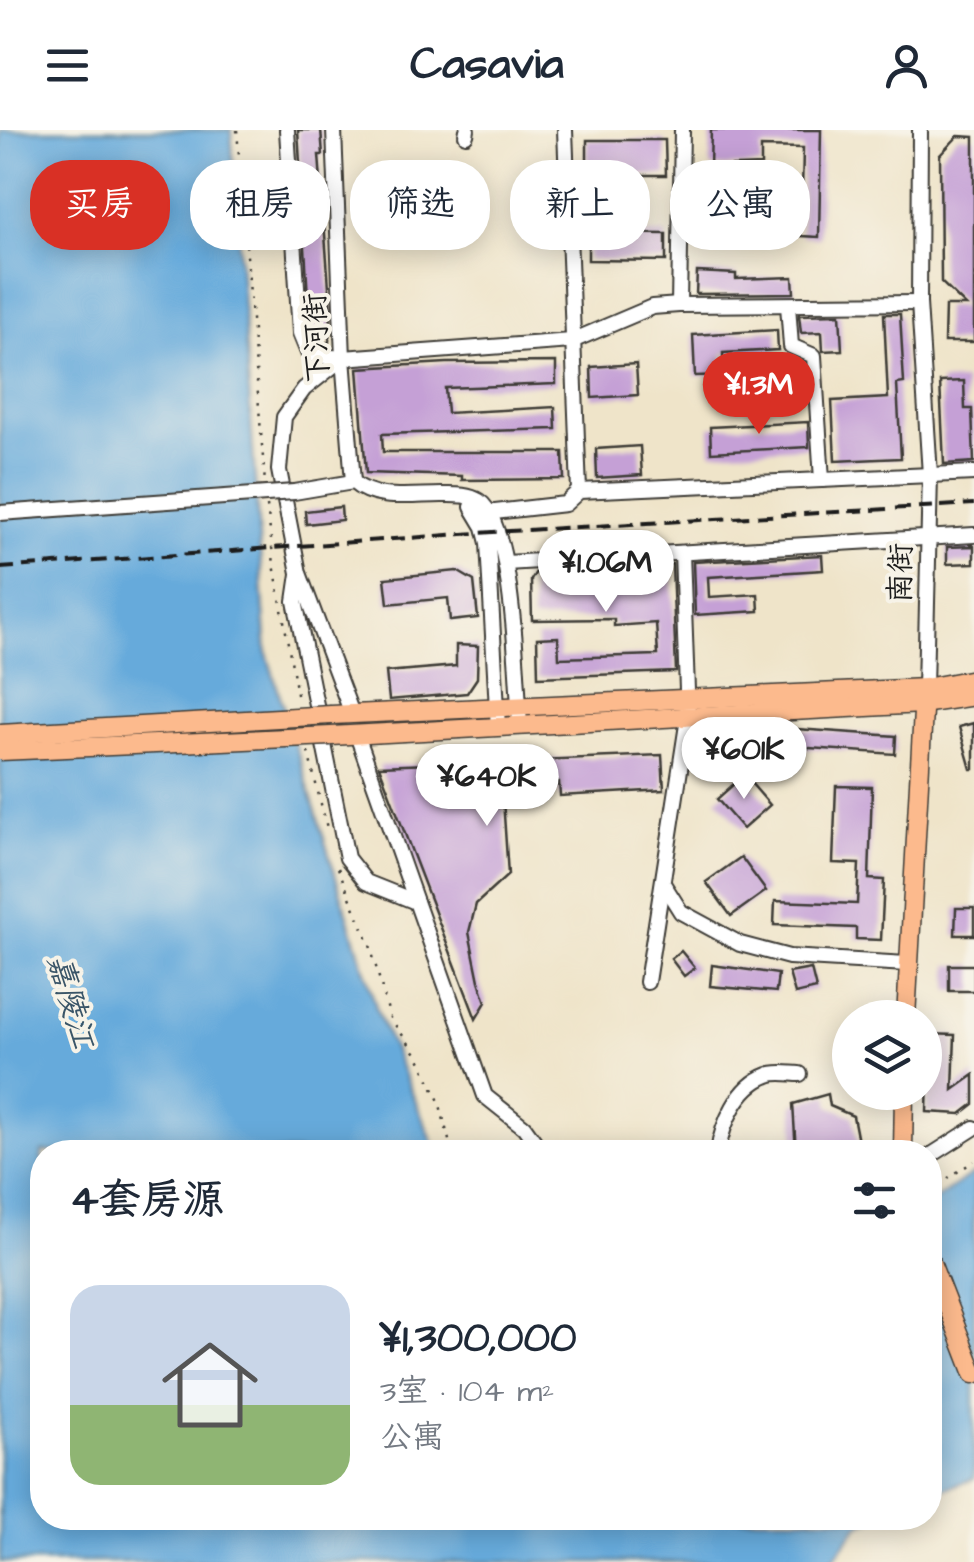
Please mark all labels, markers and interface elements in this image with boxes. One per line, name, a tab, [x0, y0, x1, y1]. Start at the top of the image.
text: Casavia	[410, 34, 564, 96]
icon: menu	[40, 38, 95, 93]
icon: person	[879, 38, 934, 93]
chip: 买房	[30, 160, 170, 250]
chip: 租房	[190, 160, 330, 250]
chip: 筛选	[350, 160, 490, 250]
chip: 新上	[510, 160, 650, 250]
chip: 公寓	[670, 160, 810, 250]
street label: 下河街	[294, 292, 340, 384]
pin: ¥1.3M	[689, 352, 829, 437]
text: ¥1.3M	[725, 362, 793, 407]
pin: ¥1.06M	[525, 530, 687, 615]
text: ¥1.06M	[560, 540, 652, 585]
street label: 南街	[879, 543, 923, 603]
pin: ¥601K	[674, 717, 814, 802]
text: ¥601K	[704, 727, 784, 772]
pin: ¥640K	[417, 744, 557, 829]
text: ¥640K	[438, 754, 536, 799]
water label: 嘉陵江	[36, 949, 106, 1056]
map controls	[832, 1000, 942, 1110]
button: layers	[832, 1000, 942, 1110]
text: 4套房源	[70, 1172, 225, 1230]
icon: filters	[847, 1173, 902, 1228]
text: ¥1,300,000	[380, 1310, 577, 1368]
icon: home	[150, 1325, 270, 1445]
text: 3室 · 104 m²	[380, 1369, 554, 1414]
text: 公寓	[380, 1415, 444, 1460]

